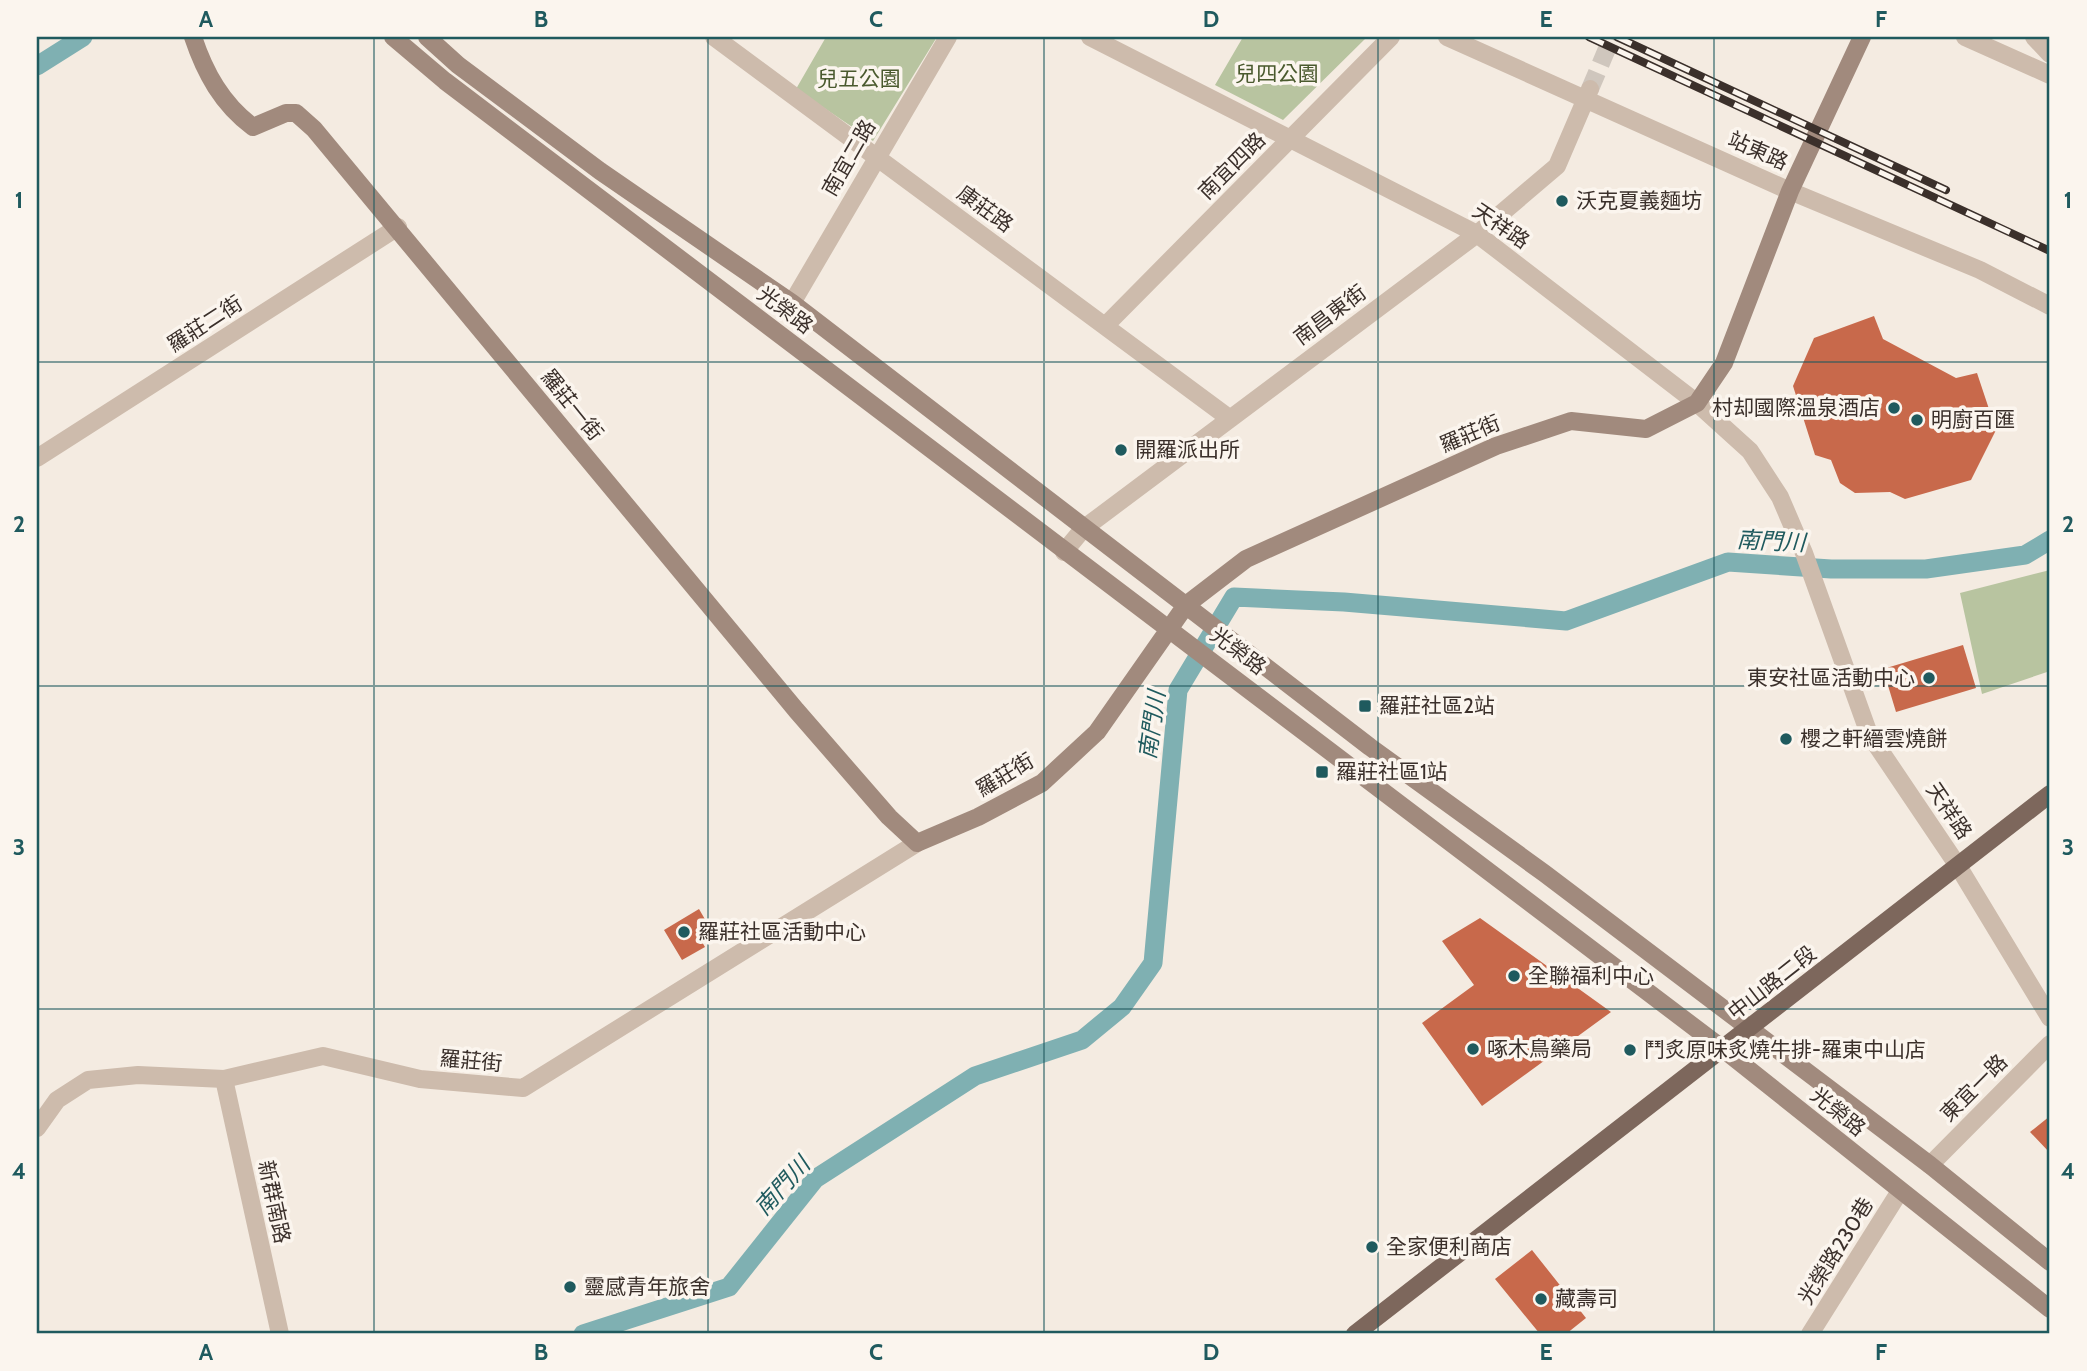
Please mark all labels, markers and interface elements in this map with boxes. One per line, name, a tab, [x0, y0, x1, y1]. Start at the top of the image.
text: A	[199, 5, 214, 33]
text: B	[534, 5, 548, 33]
text: C	[869, 5, 883, 33]
text: D	[1203, 5, 1219, 33]
text: E	[1539, 5, 1553, 33]
text: F	[1875, 5, 1887, 33]
park label: 兒四公園	[1235, 61, 1319, 86]
park label: 兒五公園	[817, 66, 901, 91]
street label: 南宜二路	[817, 115, 880, 200]
street label: 站東路	[1724, 126, 1792, 175]
street label: 南宜四路	[1193, 127, 1270, 204]
street label: 康莊路	[952, 180, 1018, 237]
text: 1	[15, 186, 23, 214]
text: 1	[2064, 186, 2072, 214]
place label: 沃克夏義麵坊	[1576, 188, 1702, 213]
marker: 沃克夏義麵坊	[1554, 193, 1570, 209]
street label: 天祥路	[1468, 198, 1534, 254]
street label: 南昌東街	[1289, 279, 1371, 350]
street label: 光榮路	[753, 281, 818, 339]
street label: 羅莊二街	[163, 290, 247, 357]
street label: 羅莊一街	[536, 364, 609, 445]
place label: 村却國際溫泉酒店	[1712, 395, 1880, 420]
marker: 村却國際溫泉酒店	[1886, 400, 1902, 416]
place label: 明廚百匯	[1931, 407, 2015, 432]
street label: 羅莊街	[1436, 410, 1504, 457]
marker: 明廚百匯	[1909, 412, 1925, 428]
place label: 開羅派出所	[1135, 437, 1240, 462]
marker: 開羅派出所	[1113, 442, 1129, 458]
text: 2	[13, 510, 25, 538]
text: 2	[2062, 510, 2074, 538]
water label: 南門川	[1736, 525, 1809, 557]
street label: 光榮路	[1206, 622, 1271, 680]
place label: 東安社區活動中心	[1747, 665, 1915, 690]
marker: 東安社區活動中心	[1921, 670, 1937, 686]
water label: 南門川	[1133, 686, 1171, 761]
place label: 羅莊社區2站	[1379, 693, 1495, 718]
marker: 羅莊社區2站	[1357, 698, 1373, 714]
place label: 櫻之軒縉雲燒餅	[1800, 726, 1947, 751]
marker: 櫻之軒縉雲燒餅	[1778, 731, 1794, 747]
street label: 羅莊街	[971, 748, 1038, 802]
place label: 羅莊社區1站	[1336, 759, 1448, 784]
marker: 羅莊社區1站	[1314, 764, 1330, 780]
street label: 天祥路	[1921, 778, 1977, 844]
text: 3	[13, 833, 25, 861]
text: 3	[2062, 833, 2074, 861]
place label: 羅莊社區活動中心	[698, 919, 866, 944]
marker: 羅莊社區活動中心	[676, 924, 692, 940]
street label: 中山路二段	[1723, 940, 1821, 1025]
place label: 全聯福利中心	[1528, 963, 1654, 988]
marker: 全聯福利中心	[1506, 968, 1522, 984]
place label: 啄木鳥藥局	[1487, 1036, 1592, 1061]
place label: 鬥炙原味炙燒牛排-羅東中山店	[1644, 1037, 1926, 1062]
marker: 啄木鳥藥局	[1465, 1041, 1481, 1057]
marker: 鬥炙原味炙燒牛排-羅東中山店	[1622, 1042, 1638, 1058]
street label: 羅莊街	[439, 1045, 504, 1076]
street label: 東宜一路	[1935, 1049, 2012, 1126]
street label: 光榮路	[1806, 1082, 1871, 1141]
water label: 南門川	[749, 1149, 817, 1221]
text: 4	[12, 1157, 26, 1185]
text: 4	[2061, 1157, 2075, 1185]
street label: 新群南路	[254, 1158, 295, 1246]
street label: 光榮路230巷	[1793, 1193, 1878, 1309]
place label: 全家便利商店	[1386, 1234, 1512, 1259]
marker: 全家便利商店	[1364, 1239, 1380, 1255]
place label: 靈感青年旅舍	[584, 1274, 710, 1299]
marker: 靈感青年旅舍	[562, 1279, 578, 1295]
place label: 藏壽司	[1555, 1286, 1618, 1311]
marker: 藏壽司	[1533, 1291, 1549, 1307]
text: A	[199, 1338, 214, 1366]
text: B	[534, 1338, 548, 1366]
text: C	[869, 1338, 883, 1366]
text: D	[1203, 1338, 1219, 1366]
text: E	[1539, 1338, 1553, 1366]
text: F	[1875, 1338, 1887, 1366]

